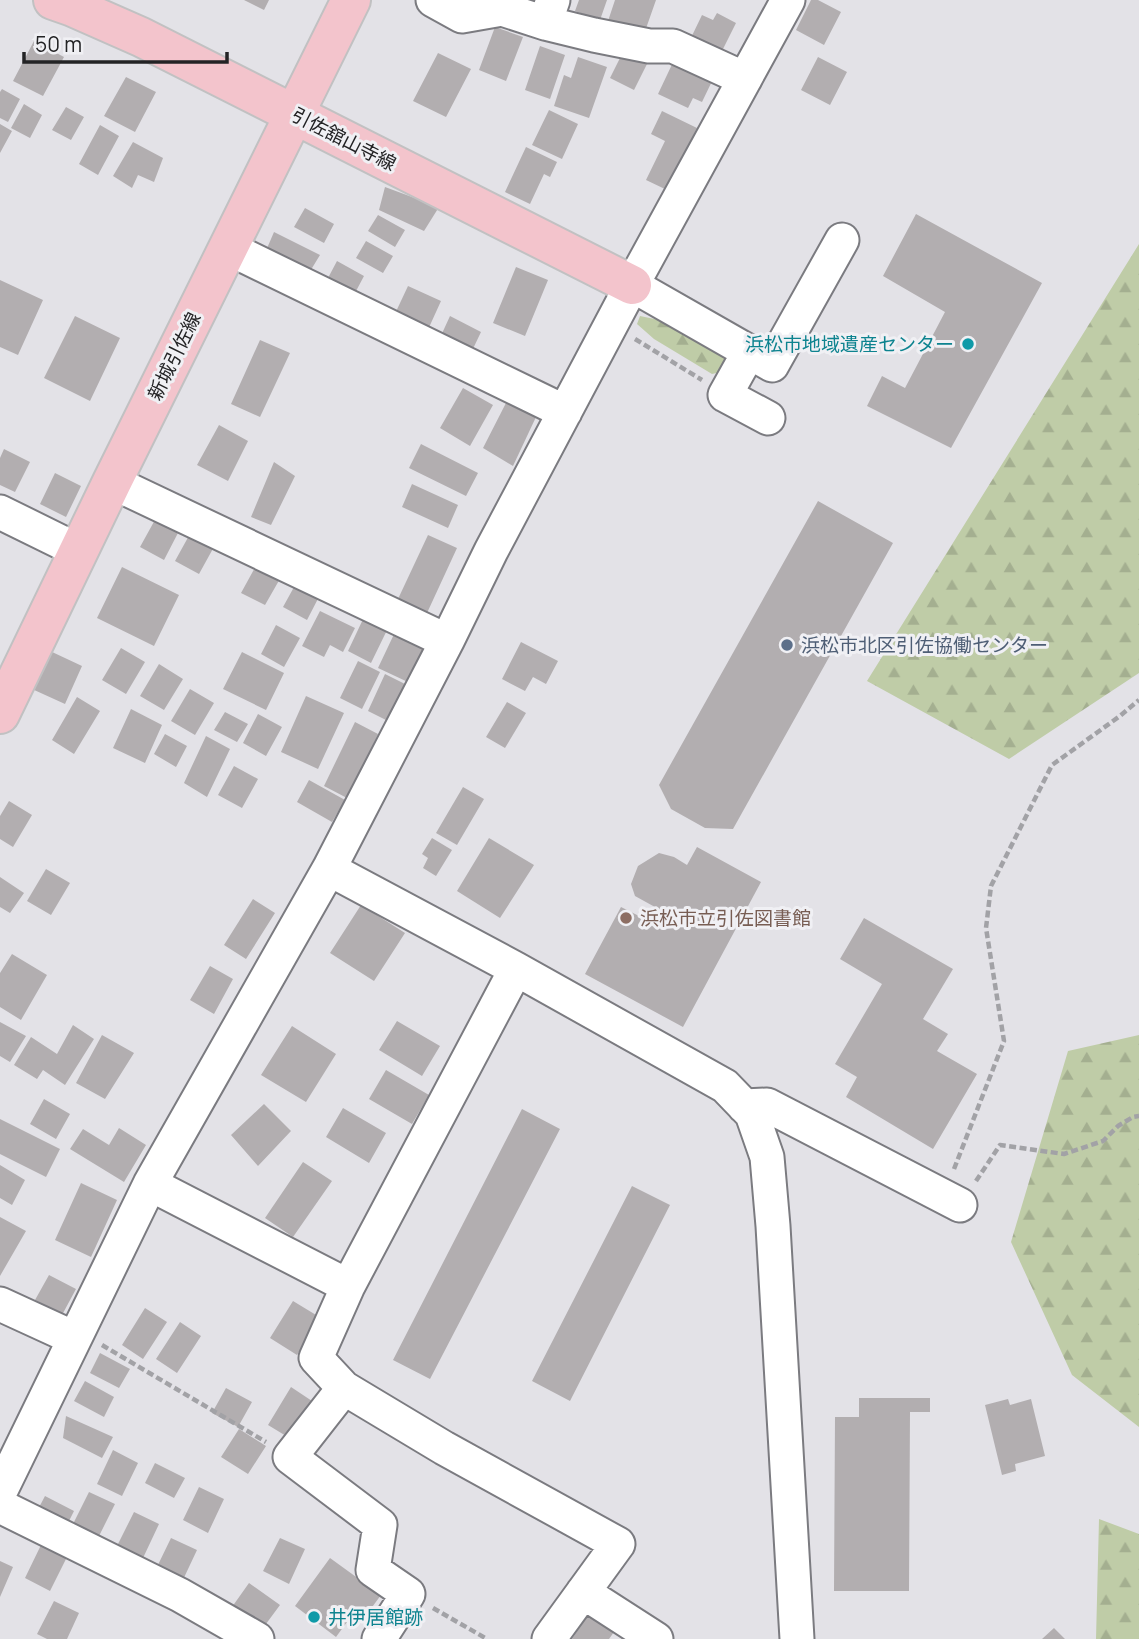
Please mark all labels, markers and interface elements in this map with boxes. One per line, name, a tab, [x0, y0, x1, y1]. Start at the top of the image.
scale bar	[24, 21, 228, 65]
text: 50 m	[35, 30, 82, 58]
street label: 引佐舘山寺線	[287, 102, 401, 176]
street label: 新城引佐線	[141, 308, 207, 404]
place label: 浜松市地域遺産センター	[745, 331, 954, 357]
marker: 浜松市地域遺産センター	[960, 336, 976, 352]
place label: 浜松市北区引佐協働センター	[801, 632, 1048, 658]
marker: 浜松市北区引佐協働センター	[779, 637, 795, 653]
place label: 浜松市立引佐図書館	[640, 905, 811, 931]
marker: 浜松市立引佐図書館	[618, 910, 634, 926]
place label: 井伊居館跡	[328, 1604, 423, 1630]
marker: 井伊居館跡	[306, 1609, 322, 1625]

